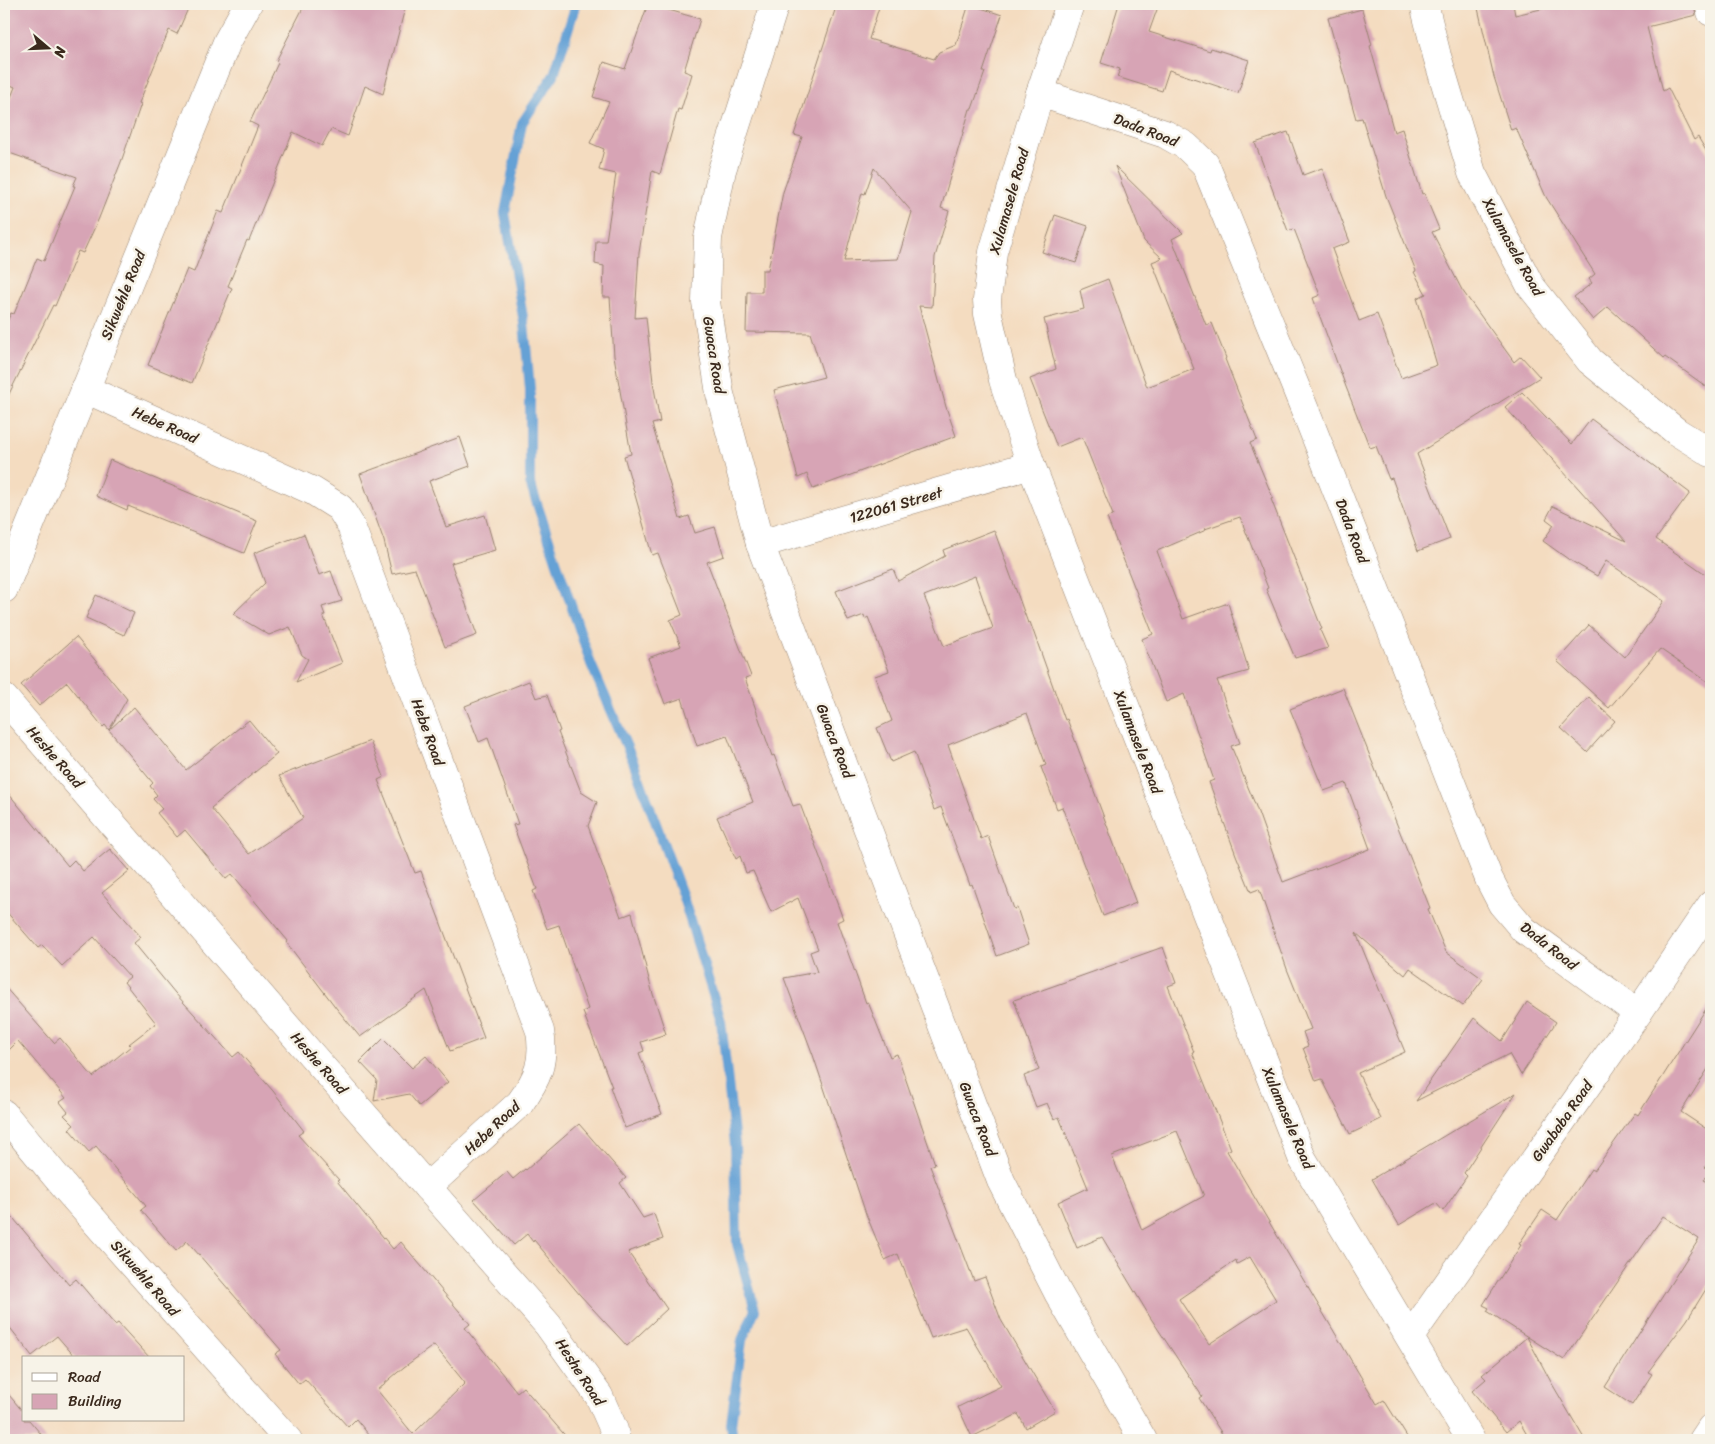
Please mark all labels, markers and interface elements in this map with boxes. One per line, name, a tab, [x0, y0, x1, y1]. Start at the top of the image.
north arrow	[22, 22, 72, 72]
text: N	[46, 42, 74, 61]
street label: Dada Road	[1110, 106, 1183, 155]
street label: Xulamasele Road	[981, 144, 1037, 258]
street label: Xulamasele Road	[1475, 192, 1551, 302]
street label: Sikwehle Road	[93, 245, 153, 344]
street label: Gwaca Road	[695, 314, 733, 397]
street label: Hebe Road	[128, 399, 203, 452]
street label: 122061 Street	[846, 479, 946, 531]
street label: Dada Road	[1328, 495, 1377, 568]
street label: Xulamasele Road	[1106, 685, 1170, 799]
street label: Hebe Road	[404, 695, 453, 770]
street label: Gwaca Road	[809, 700, 862, 783]
street label: Heshe Road	[20, 720, 91, 795]
street label: Dada Road	[1514, 915, 1585, 978]
street label: Heshe Road	[284, 1026, 355, 1101]
street label: Xulamasele Road	[1254, 1062, 1322, 1174]
street label: Gwababa Road	[1524, 1074, 1600, 1167]
street label: Gwaca Road	[952, 1078, 1005, 1161]
street label: Hebe Road	[457, 1094, 527, 1161]
street label: Sikwehle Road	[104, 1234, 187, 1323]
street label: Heshe Road	[548, 1333, 612, 1412]
legend	[22, 1356, 185, 1422]
text: Road	[68, 1364, 101, 1390]
text: Building	[68, 1388, 122, 1414]

